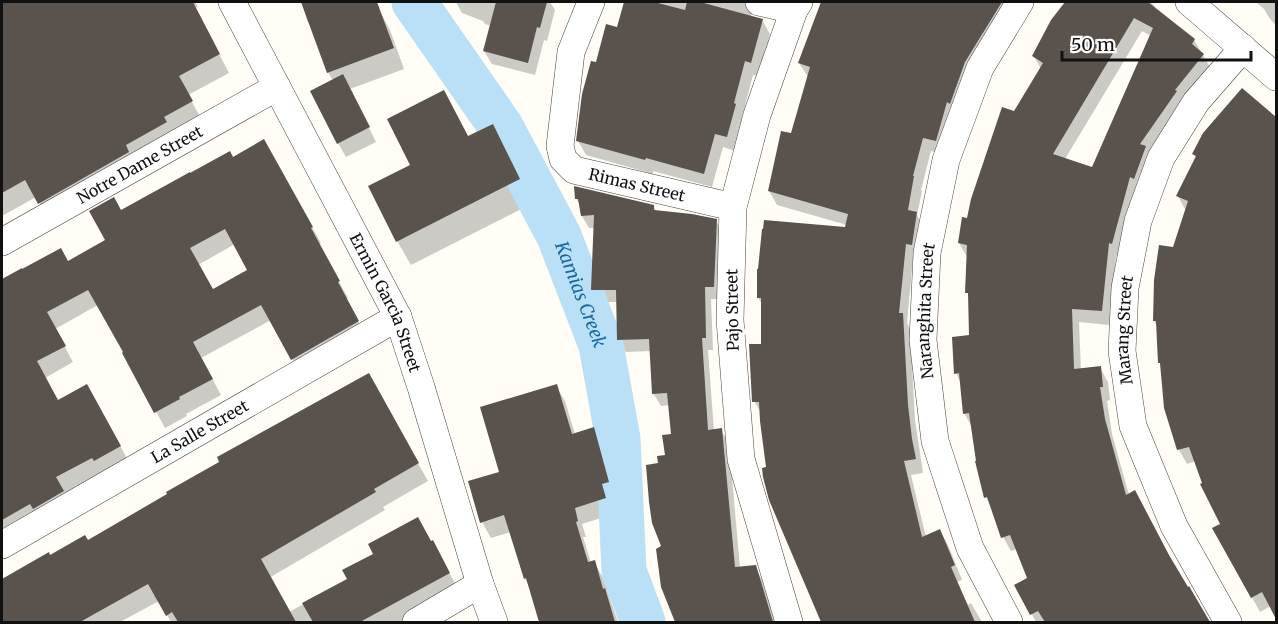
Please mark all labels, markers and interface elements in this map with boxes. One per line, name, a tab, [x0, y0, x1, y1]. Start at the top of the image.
scale bar	[1062, 24, 1251, 62]
text: 50 m	[1071, 33, 1115, 56]
street label: Notre Dame Street	[73, 121, 207, 208]
street label: Rimas Street	[587, 164, 688, 206]
street label: Ermin Garcia Street	[345, 229, 426, 375]
water label: Kamias Creek	[550, 237, 612, 350]
street label: Naranghita Street	[913, 240, 939, 380]
street label: Pajo Street	[721, 268, 743, 351]
street label: Marang Street	[1112, 273, 1137, 386]
street label: La Salle Street	[147, 395, 253, 467]

